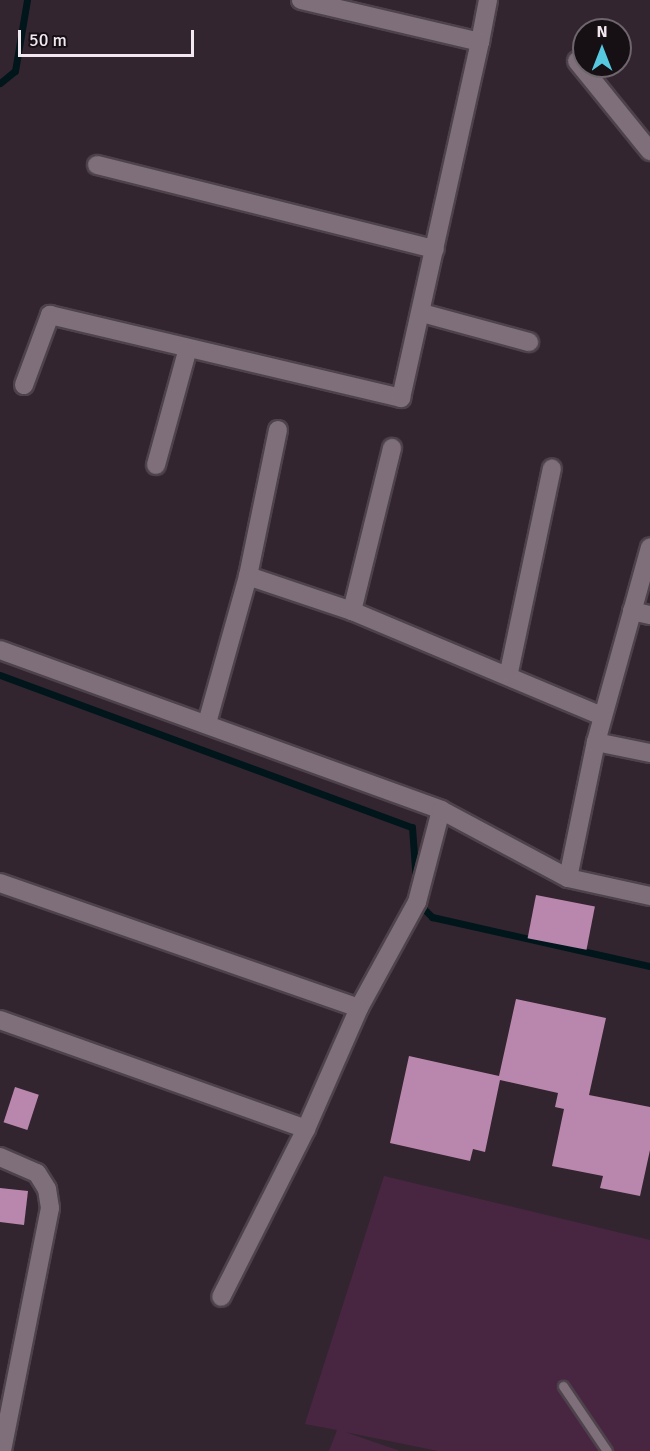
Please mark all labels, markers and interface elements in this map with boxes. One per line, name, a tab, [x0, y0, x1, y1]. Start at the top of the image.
scale bar	[21, 18, 196, 56]
north arrow	[572, 18, 632, 78]
text: N	[596, 22, 608, 42]
text: 50 m	[29, 29, 67, 51]

